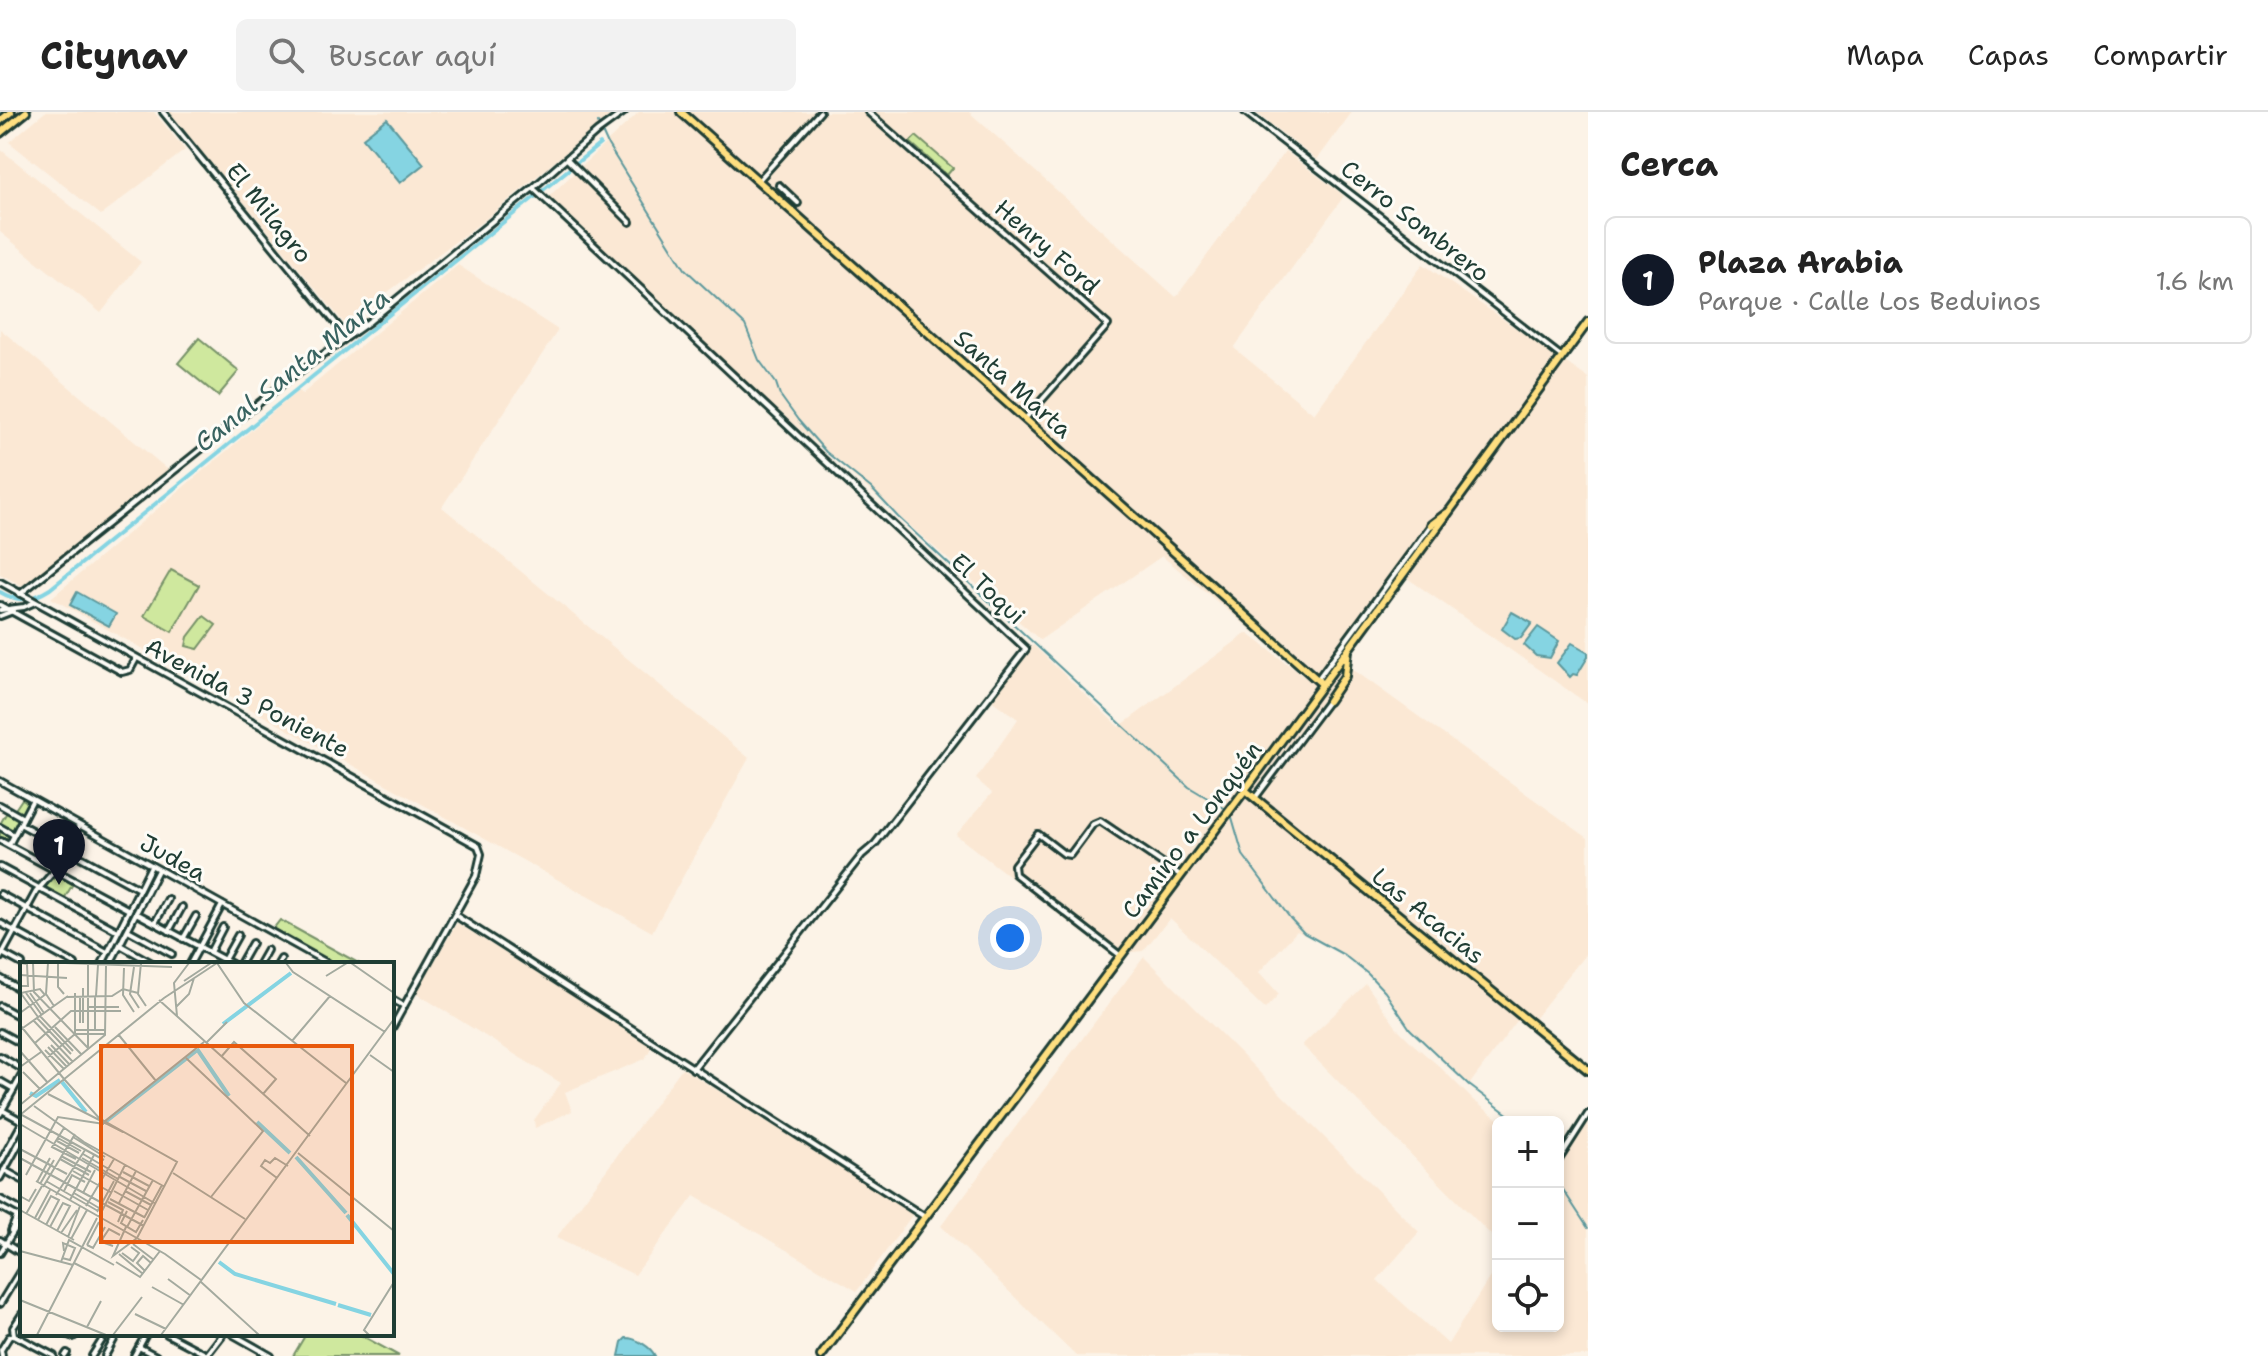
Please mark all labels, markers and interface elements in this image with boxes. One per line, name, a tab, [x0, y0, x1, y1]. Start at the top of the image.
search box	[236, 19, 796, 91]
text: Citynav	[40, 30, 188, 81]
icon: search	[264, 33, 308, 77]
text: Buscar aquí	[328, 35, 496, 76]
text: Mapa	[1846, 36, 1924, 74]
text: Capas	[1968, 36, 2049, 74]
text: Compartir	[2093, 36, 2228, 74]
text: Cerca	[1620, 141, 1718, 187]
street label: Cerro Sombrero	[1334, 153, 1496, 289]
street label: El Milagro	[219, 156, 319, 270]
street label: Henry Ford	[987, 192, 1107, 302]
text: Plaza Arabia	[1698, 242, 1903, 283]
text: 1	[1642, 263, 1654, 298]
text: 1.6 km	[2156, 263, 2234, 298]
water label: Canal Santa Marta	[187, 280, 397, 459]
text: Parque · Calle Los Beduinos	[1698, 283, 2041, 318]
street label: Santa Marta	[947, 322, 1079, 446]
street label: El Toqui	[944, 546, 1032, 632]
street label: Avenida 3 Poniente	[139, 631, 355, 765]
street label: Camino a Lonquén	[1115, 735, 1269, 925]
pin: 1	[33, 819, 85, 885]
street label: Judea	[134, 827, 212, 889]
street label: Las Acacias	[1365, 861, 1491, 971]
your location	[990, 918, 1030, 958]
inset map	[20, 962, 394, 1336]
map controls	[1492, 1116, 1564, 1332]
button: +	[1492, 1116, 1564, 1188]
button: −	[1492, 1188, 1564, 1260]
button: locate	[1492, 1260, 1564, 1332]

